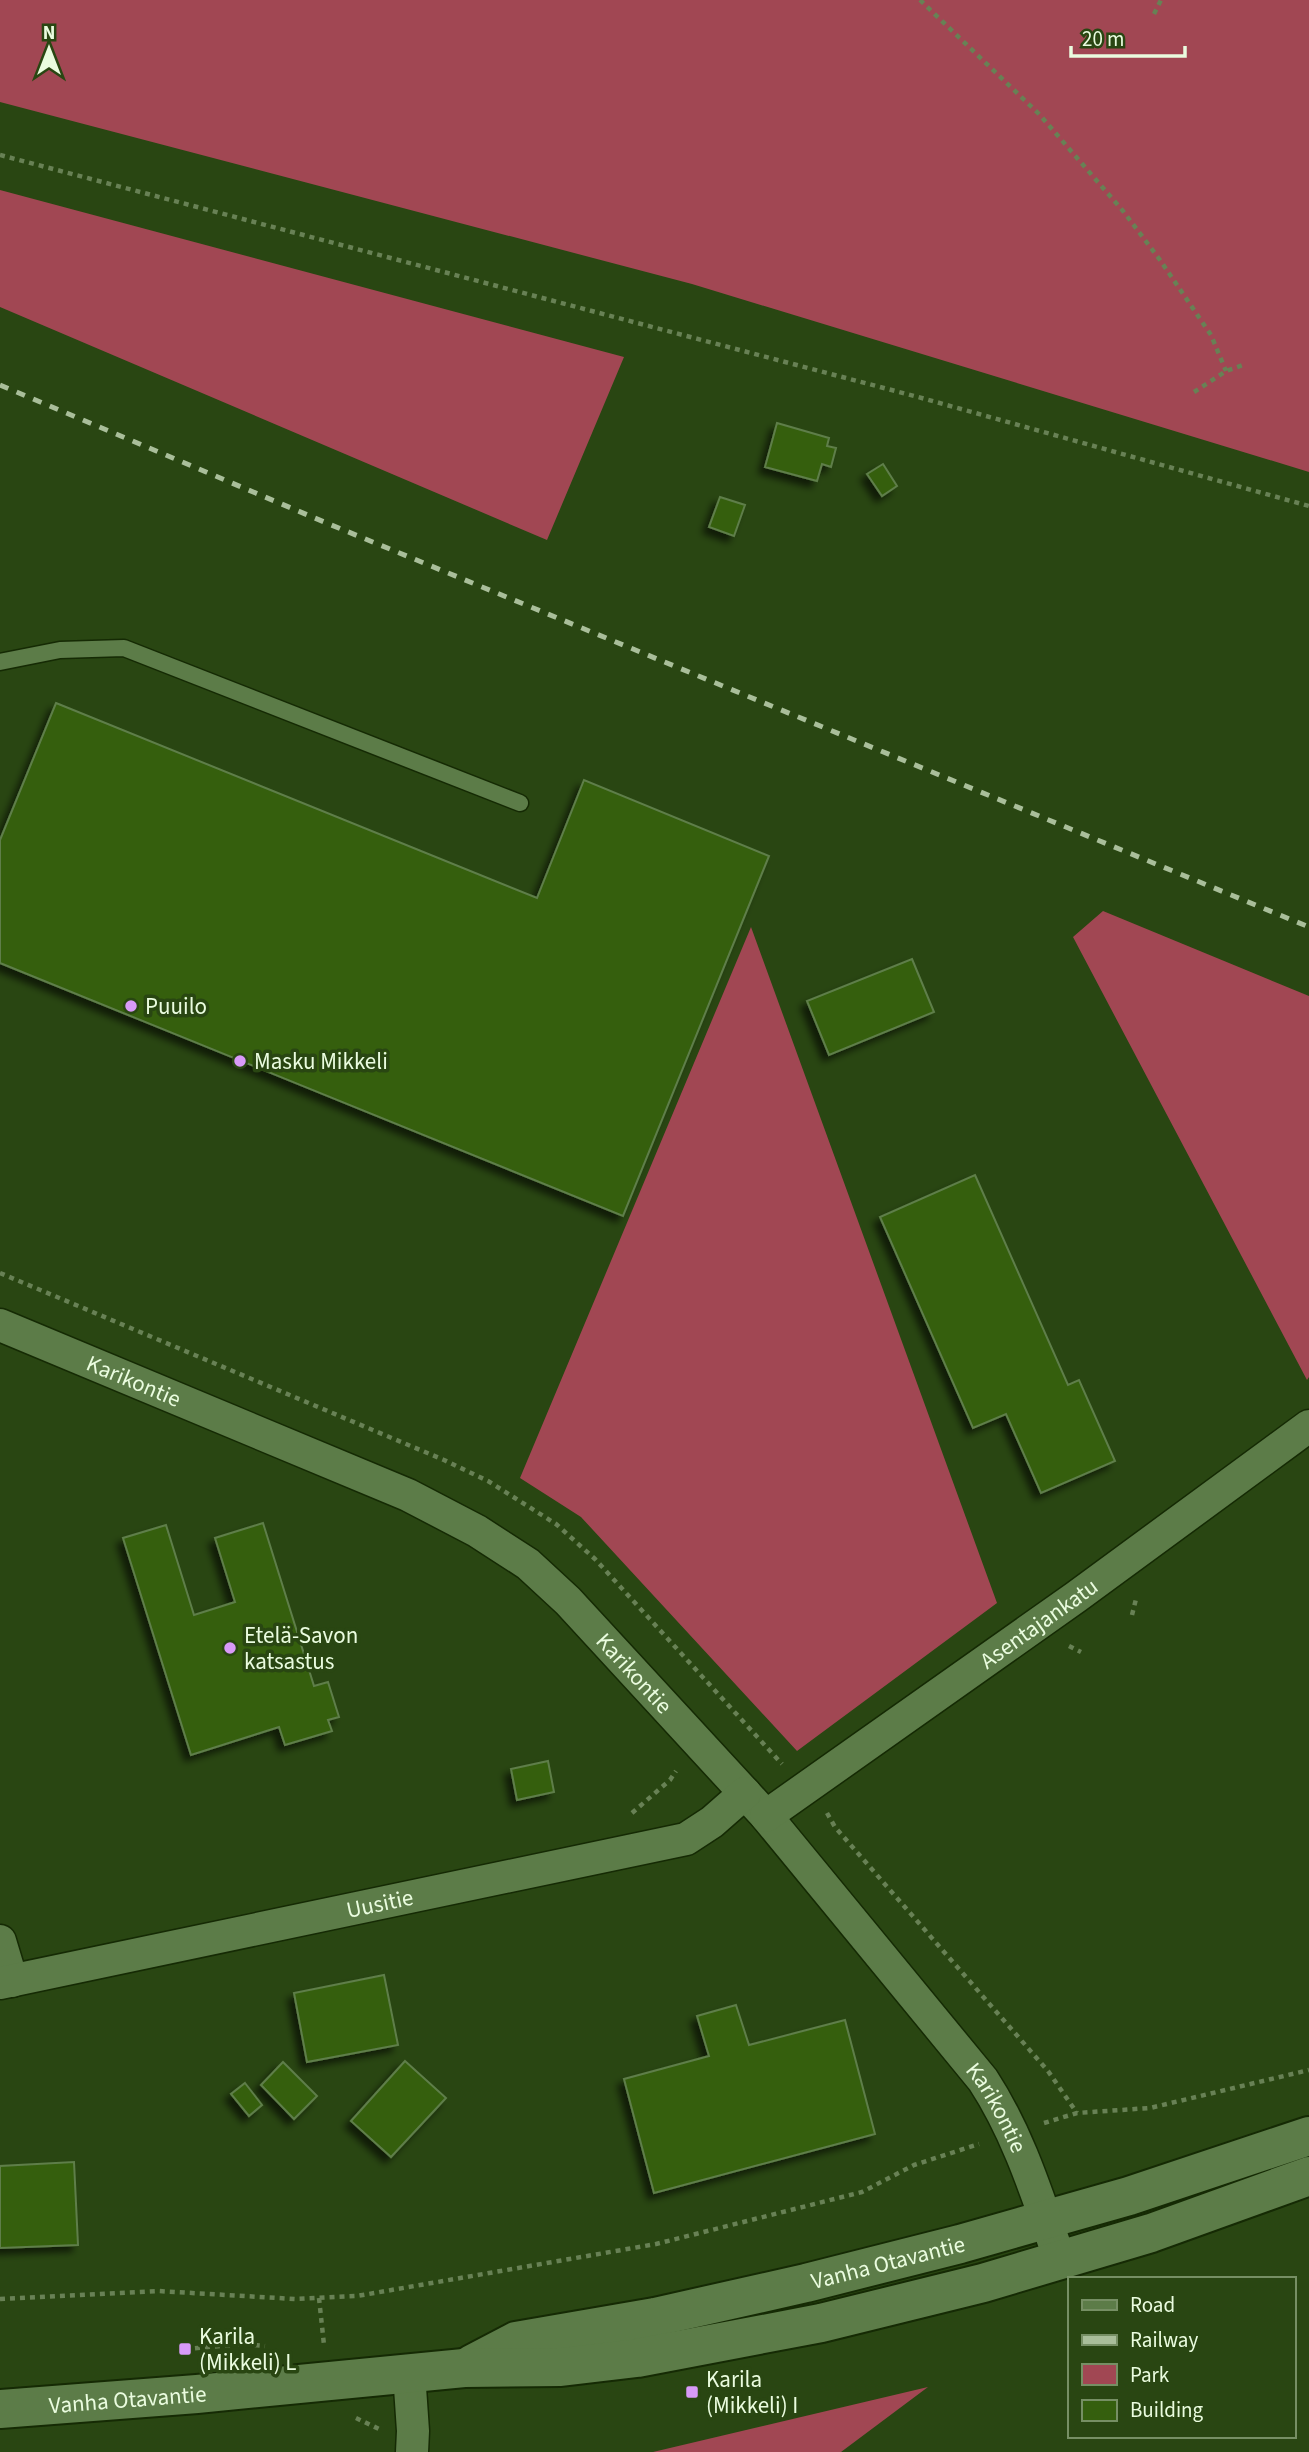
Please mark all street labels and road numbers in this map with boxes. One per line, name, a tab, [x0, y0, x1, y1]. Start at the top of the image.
street label: Karikontie	[82, 1346, 186, 1415]
street label: Asentajankatu	[973, 1570, 1105, 1677]
street label: Karikontie	[589, 1625, 680, 1721]
street label: Uusitie	[343, 1880, 416, 1926]
street label: Karikontie	[958, 2055, 1035, 2158]
street label: Vanha Otavantie	[807, 2227, 968, 2298]
street label: Vanha Otavantie	[48, 2377, 208, 2422]

